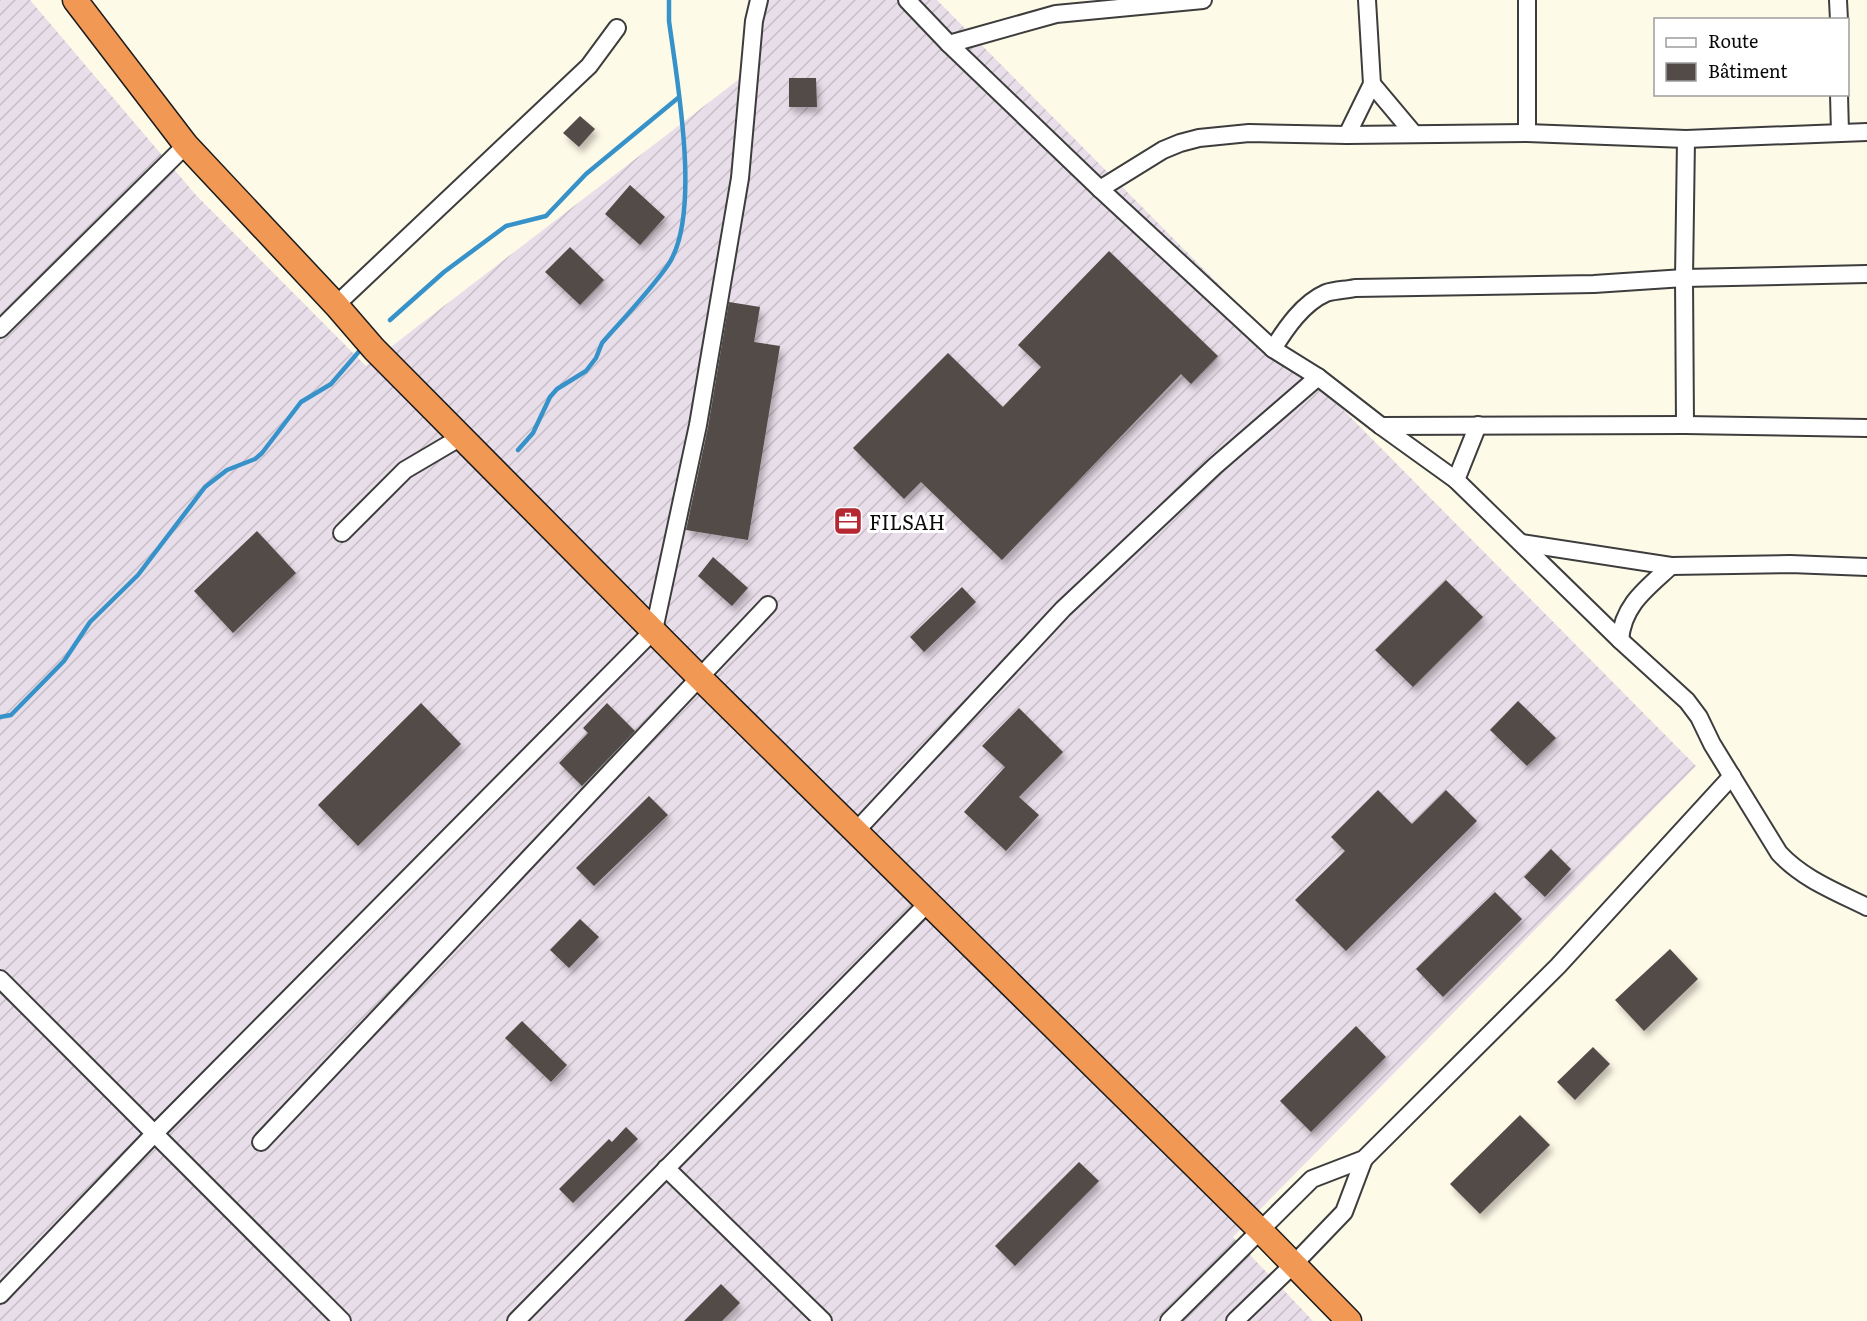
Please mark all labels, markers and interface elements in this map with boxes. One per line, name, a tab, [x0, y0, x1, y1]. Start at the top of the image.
legend	[1654, 18, 1849, 96]
text: Route	[1708, 27, 1758, 54]
text: Bâtiment	[1708, 57, 1788, 84]
office icon: FILSAH	[832, 505, 864, 537]
place label: FILSAH	[869, 506, 945, 536]

